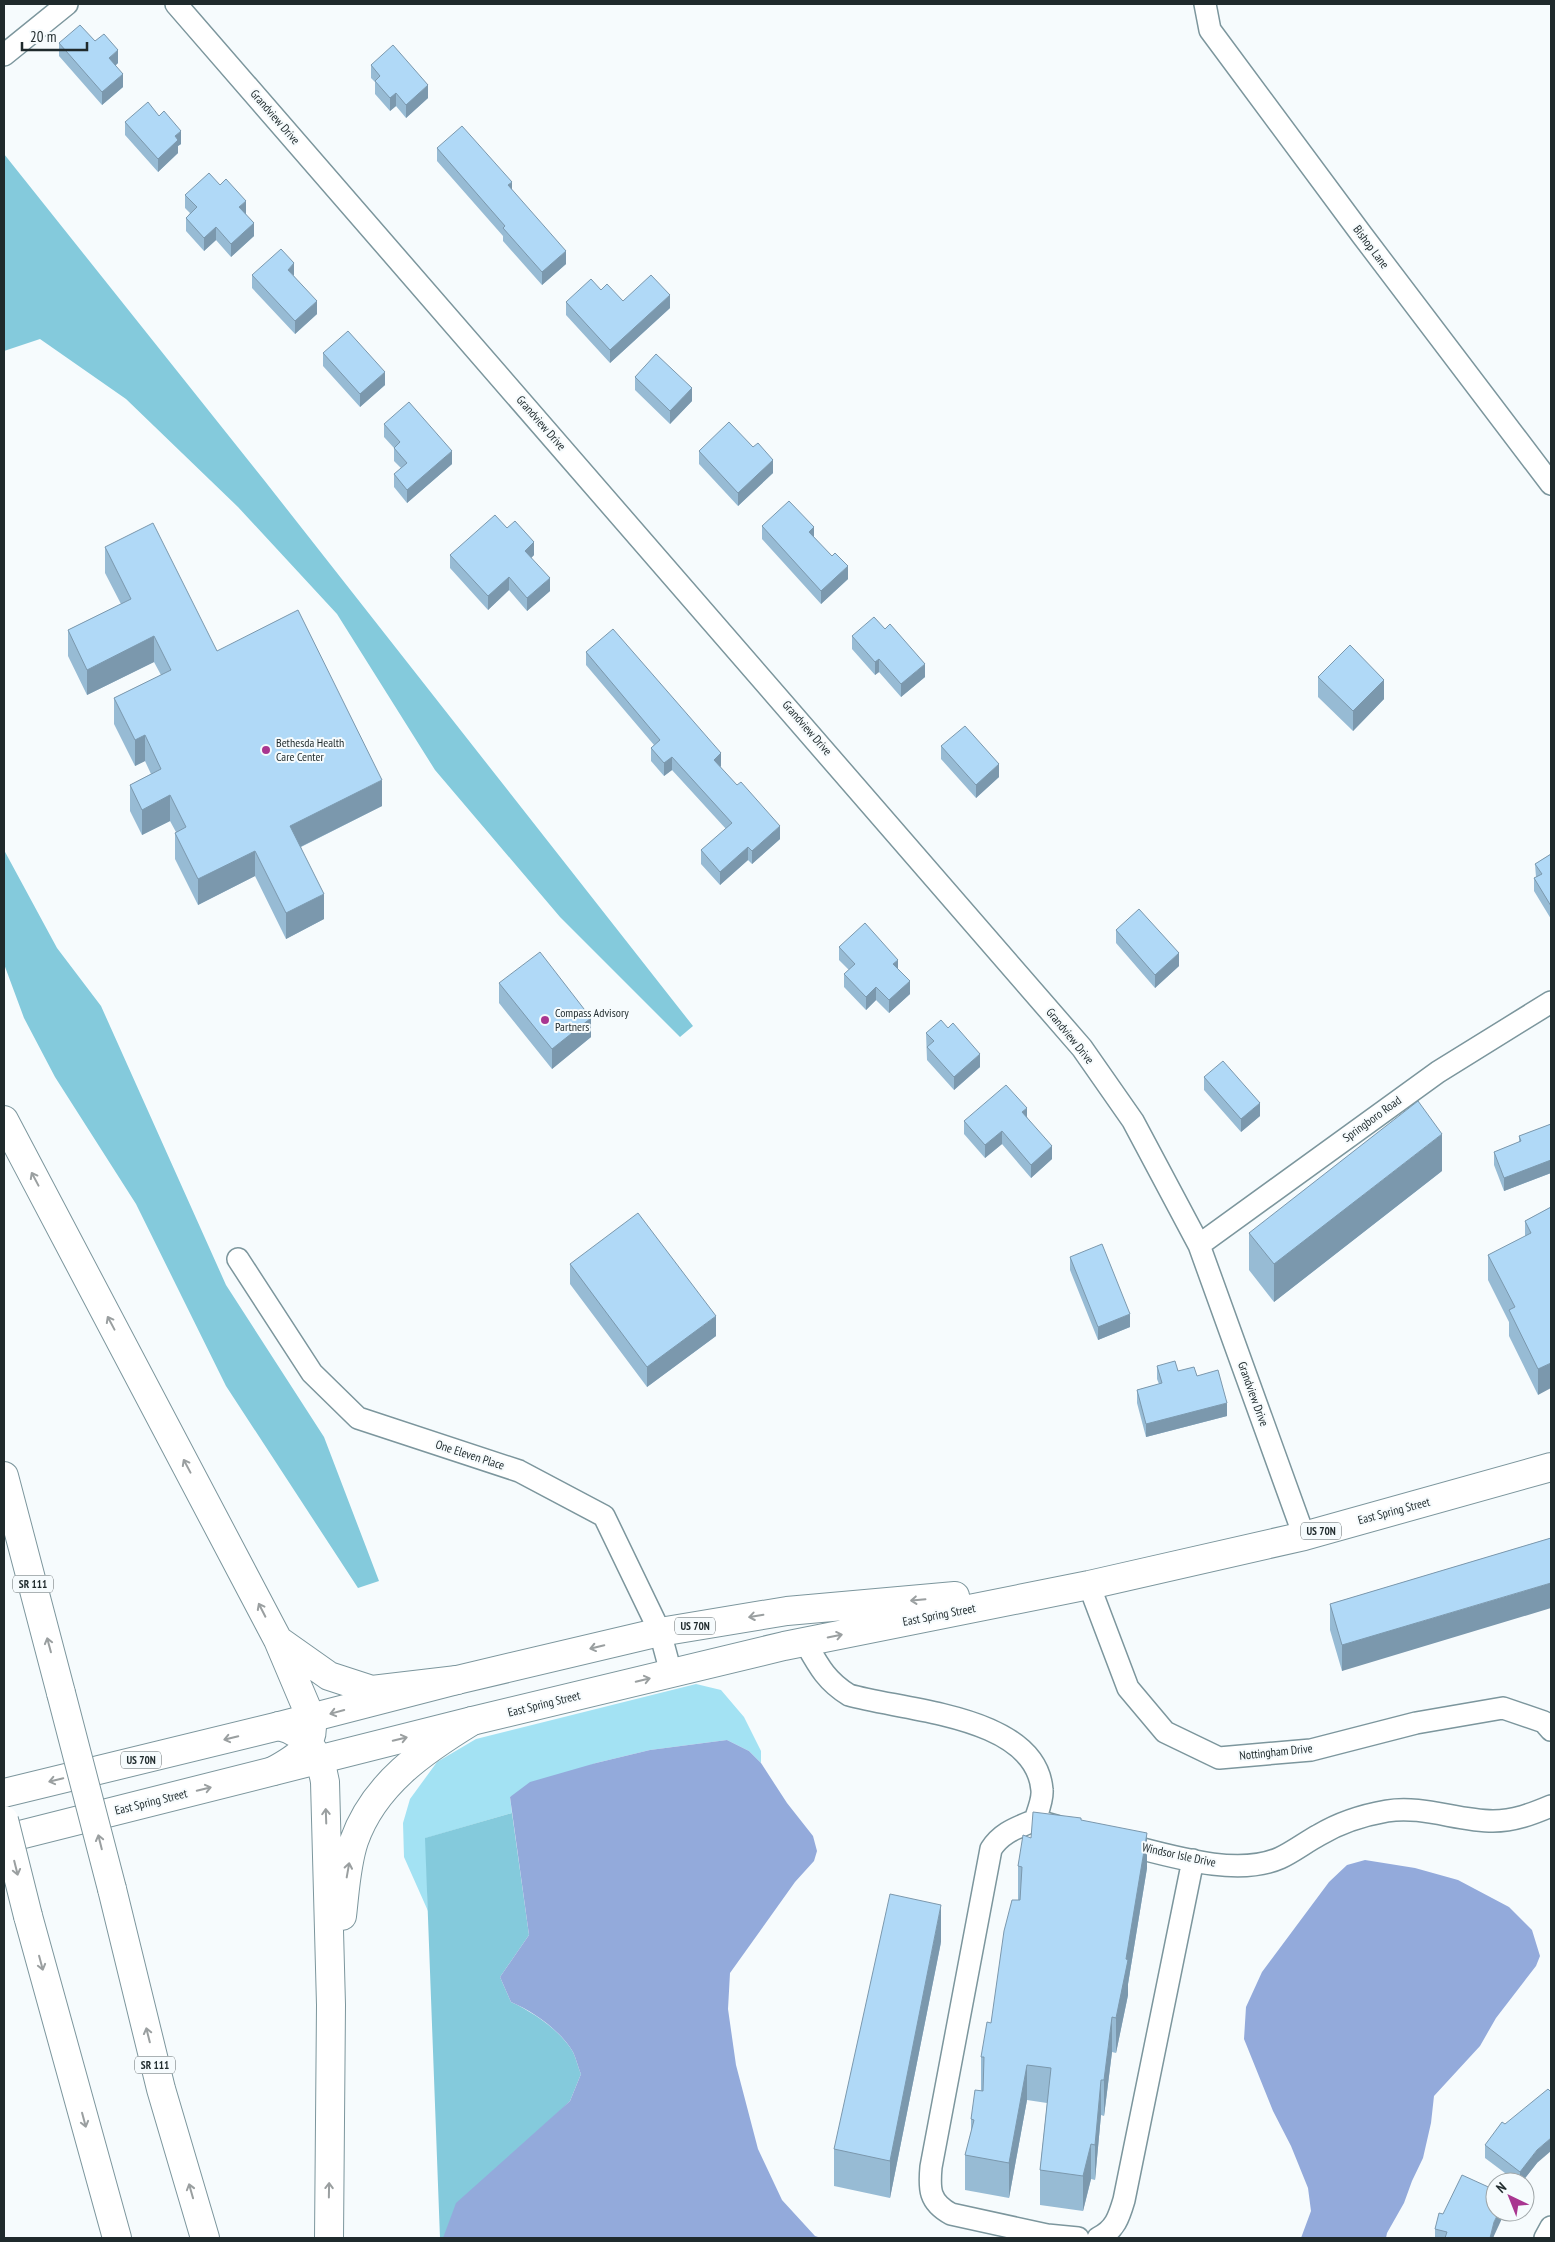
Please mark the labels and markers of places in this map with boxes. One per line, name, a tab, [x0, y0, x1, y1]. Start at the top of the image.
place label: Bethesda Health Care Center	[276, 735, 344, 764]
marker: Bethesda Health Care Center	[260, 744, 272, 756]
place label: Compass Advisory Partners	[555, 1005, 629, 1034]
marker: Compass Advisory Partners	[539, 1014, 551, 1026]

